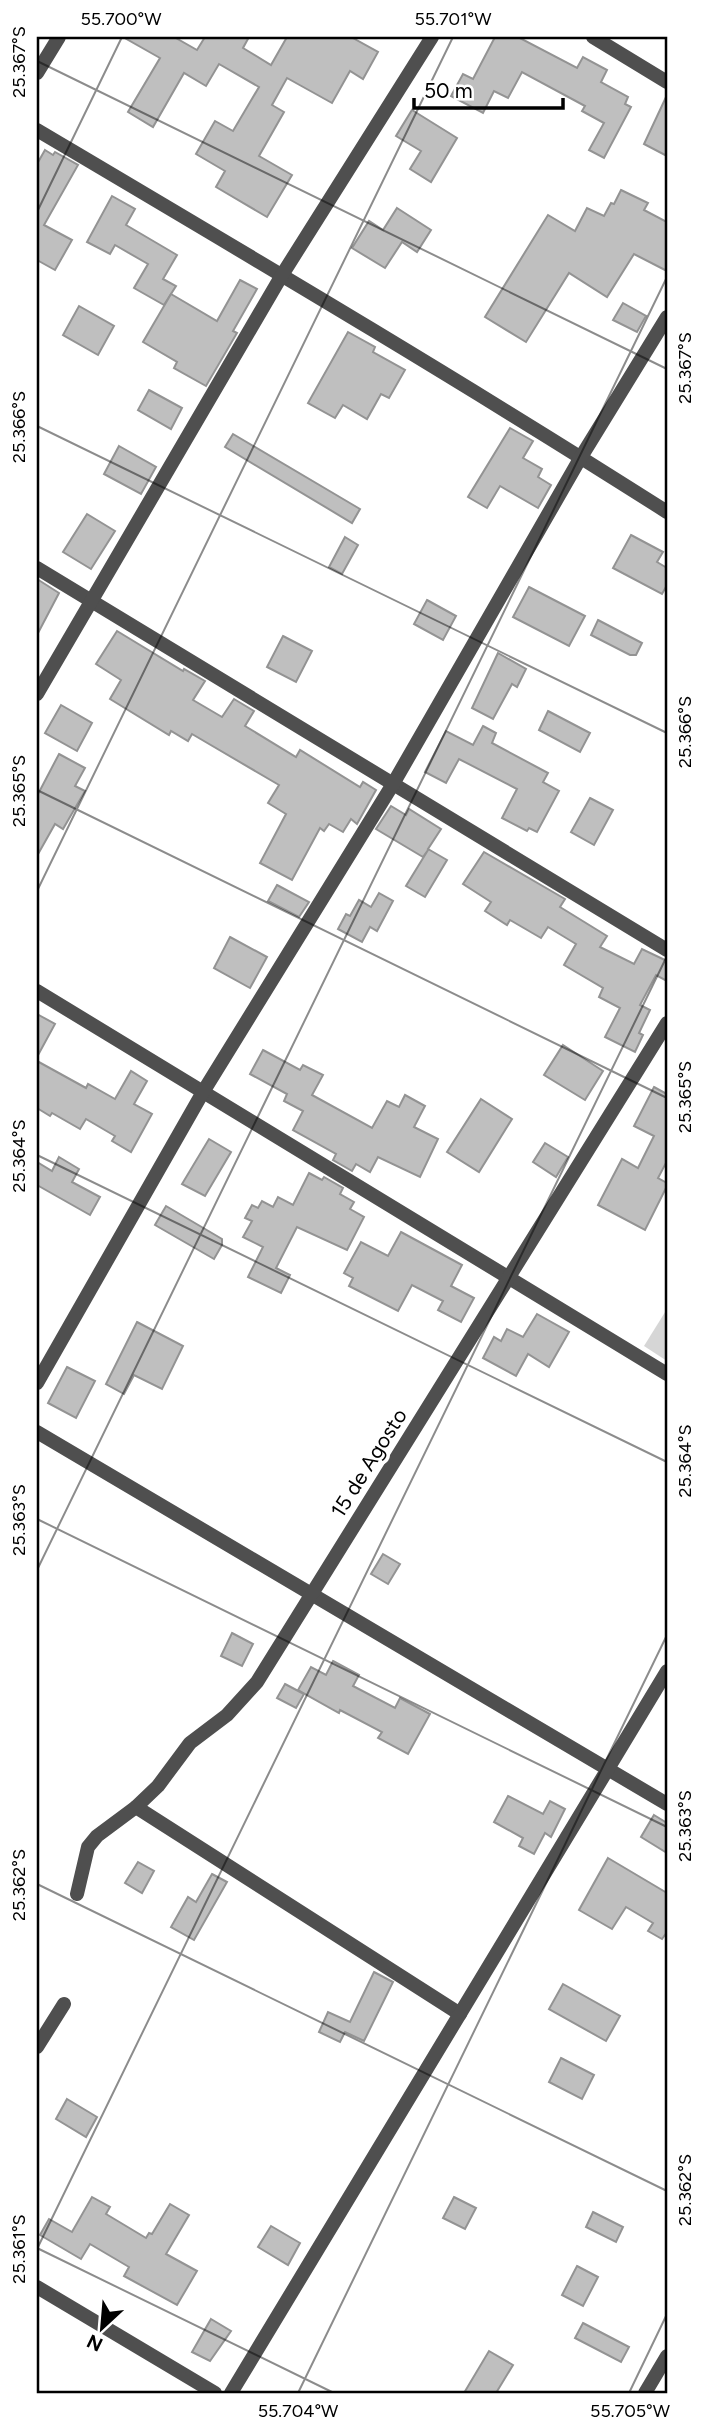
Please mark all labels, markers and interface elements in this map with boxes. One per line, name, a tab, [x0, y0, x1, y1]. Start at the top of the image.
text: 55.700°W	[80, 8, 162, 30]
text: 55.701°W	[414, 8, 492, 30]
text: 25.367°S	[8, 26, 30, 98]
scale bar	[414, 66, 562, 110]
text: 50 m	[424, 78, 473, 103]
text: 25.367°S	[674, 332, 696, 404]
text: 25.366°S	[8, 391, 30, 463]
text: 25.366°S	[674, 696, 696, 768]
text: 25.365°S	[8, 755, 30, 827]
text: 25.365°S	[674, 1061, 696, 1133]
text: 25.364°S	[8, 1119, 30, 1193]
street label: 15 de Agosto	[325, 1404, 412, 1522]
text: 25.364°S	[674, 1424, 696, 1498]
text: 25.363°S	[8, 1484, 30, 1556]
text: 25.363°S	[674, 1790, 696, 1862]
text: 25.362°S	[8, 1849, 30, 1921]
text: 25.362°S	[674, 2154, 696, 2226]
text: 25.361°S	[8, 2214, 30, 2284]
north arrow	[66, 2294, 136, 2364]
text: N	[83, 2329, 106, 2356]
text: 55.704°W	[258, 2400, 339, 2422]
text: 55.705°W	[590, 2400, 671, 2422]

